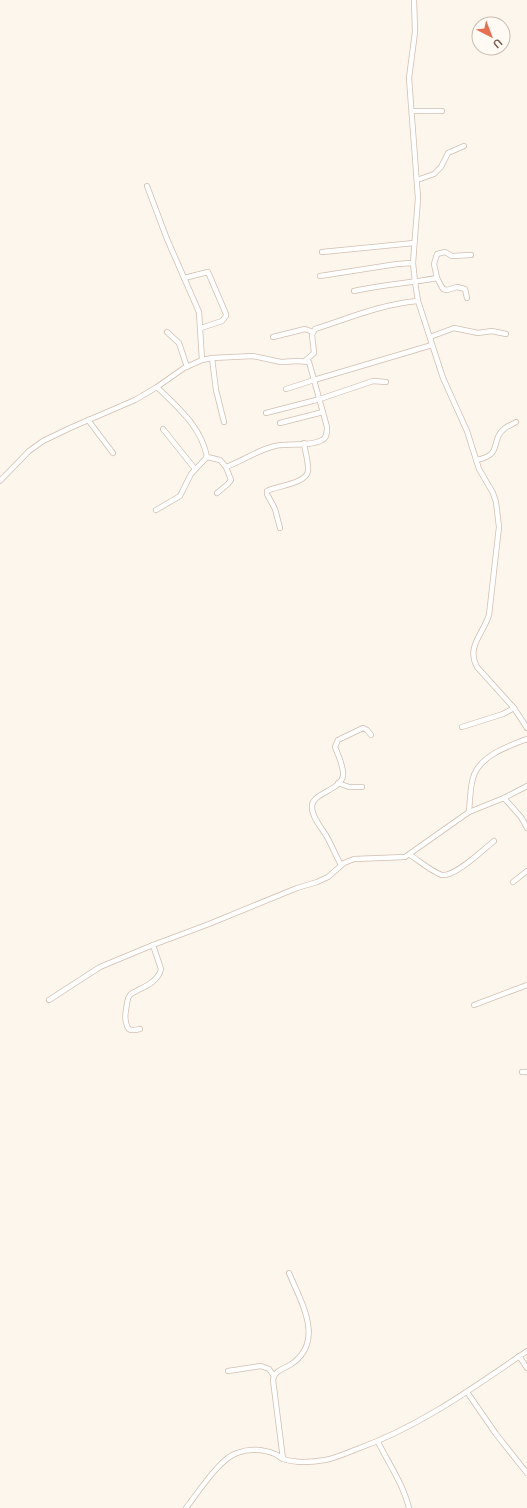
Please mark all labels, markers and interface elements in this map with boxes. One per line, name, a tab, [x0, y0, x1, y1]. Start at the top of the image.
north arrow	[471, 16, 511, 56]
text: U	[491, 36, 505, 51]

